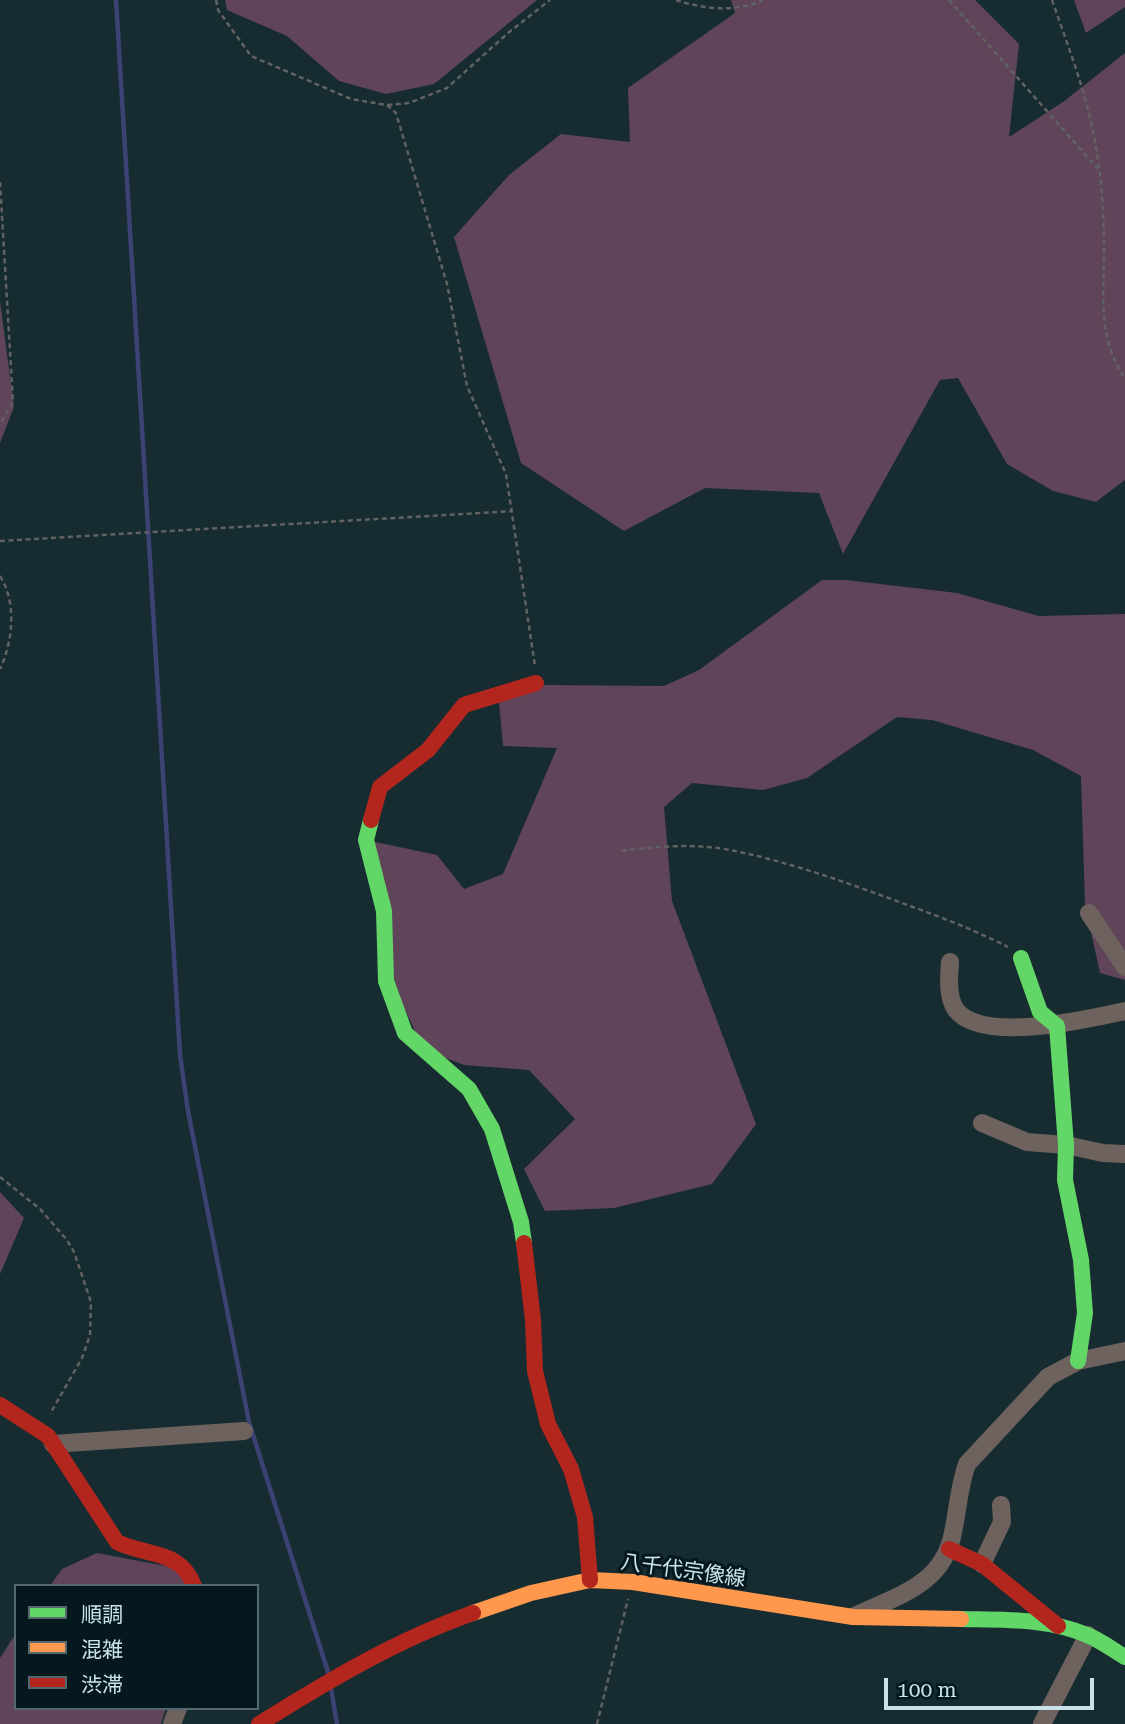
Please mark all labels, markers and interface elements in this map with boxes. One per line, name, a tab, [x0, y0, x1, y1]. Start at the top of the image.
street label: 八千代宗像線	[619, 1550, 747, 1592]
legend	[14, 1584, 259, 1710]
text: 順調	[81, 1603, 123, 1627]
text: 混雑	[81, 1638, 123, 1662]
scale bar	[887, 1664, 1097, 1708]
text: 渋滞	[81, 1673, 123, 1697]
text: 100 m	[897, 1678, 957, 1702]

